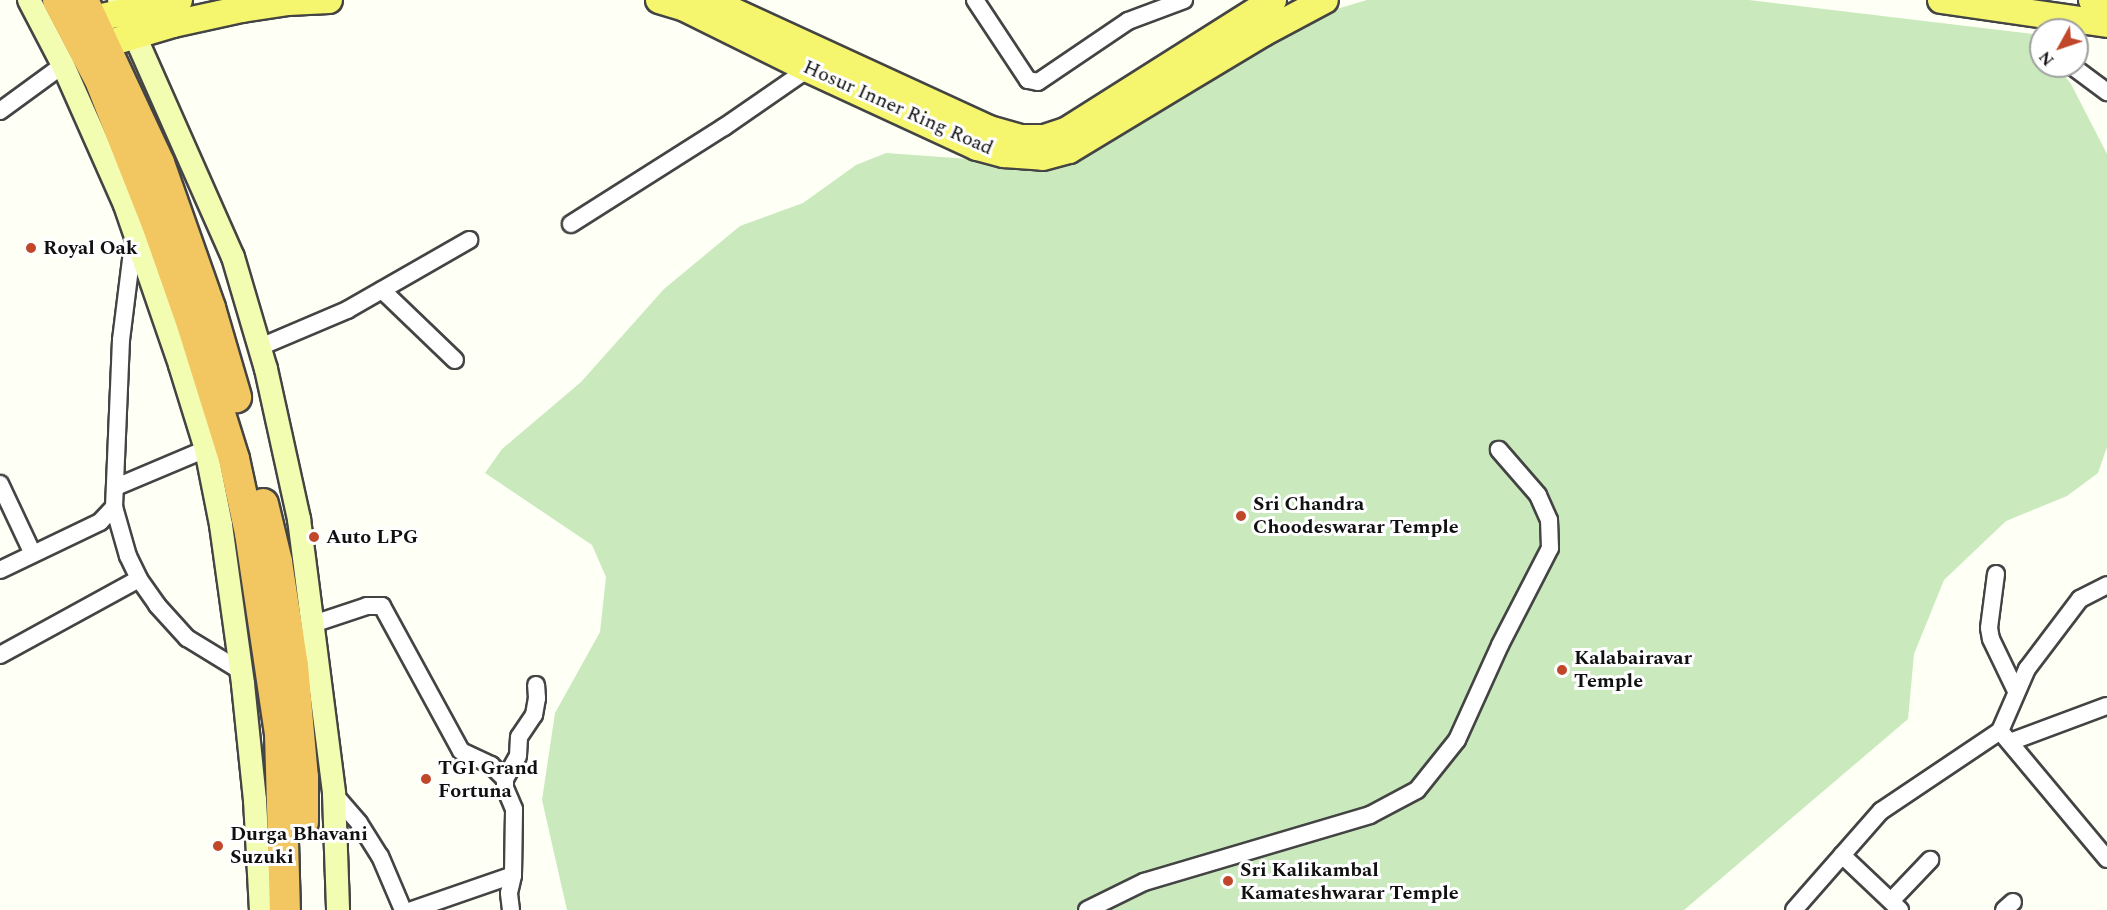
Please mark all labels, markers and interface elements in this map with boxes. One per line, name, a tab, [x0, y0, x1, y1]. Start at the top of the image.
north arrow	[2029, 18, 2089, 78]
text: N	[2033, 46, 2060, 71]
street label: Hosur Inner Ring Road	[799, 55, 997, 161]
place label: Royal Oak	[43, 236, 138, 260]
marker: Royal Oak	[24, 241, 38, 255]
place label: Sri Chandra Choodeswarar Temple	[1253, 492, 1459, 539]
marker: Sri Chandra Choodeswarar Temple	[1234, 509, 1248, 523]
place label: Auto LPG	[326, 525, 418, 549]
marker: Auto LPG	[307, 530, 321, 544]
place label: Kalabairavar Temple	[1574, 646, 1692, 693]
marker: Kalabairavar Temple	[1555, 663, 1569, 677]
place label: TGI Grand Fortuna	[438, 756, 538, 803]
marker: TGI Grand Fortuna	[419, 772, 433, 786]
place label: Durga Bhavani Suzuki	[230, 822, 368, 869]
marker: Durga Bhavani Suzuki	[211, 839, 225, 853]
place label: Sri Kalikambal Kamateshwarar Temple	[1240, 858, 1459, 905]
marker: Sri Kalikambal Kamateshwarar Temple	[1221, 874, 1235, 888]

